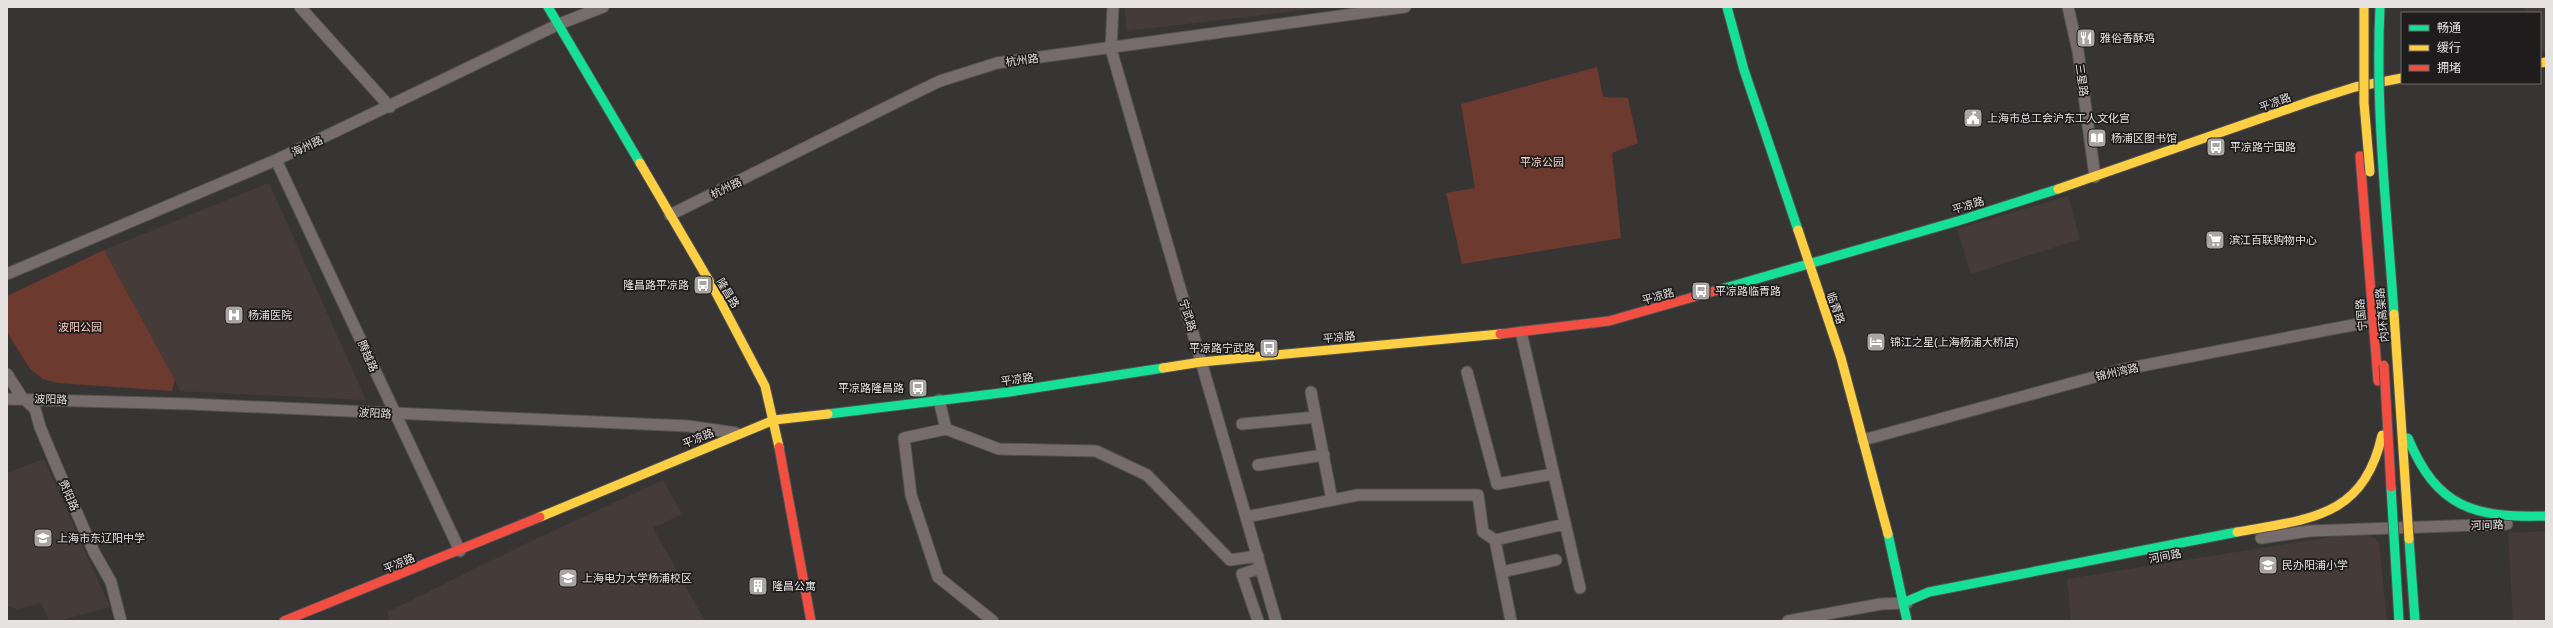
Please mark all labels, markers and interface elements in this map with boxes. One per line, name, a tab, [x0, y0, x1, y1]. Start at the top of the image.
legend	[2401, 12, 2541, 84]
text: 畅通	[2437, 21, 2461, 35]
restaurant icon: 雅俗香酥鸡	[2075, 27, 2097, 49]
place label: 雅俗香酥鸡	[2100, 32, 2155, 44]
text: 缓行	[2437, 41, 2461, 55]
street label: 杭州路	[1005, 52, 1039, 68]
text: 拥堵	[2437, 61, 2461, 75]
street label: 三星路	[2074, 63, 2090, 97]
street label: 平凉路	[2257, 91, 2293, 113]
public building icon: 上海市总工会沪东工人文化宫	[1962, 107, 1984, 129]
place label: 上海市总工会沪东工人文化宫	[1987, 112, 2130, 124]
library icon: 杨浦区图书馆	[2086, 127, 2108, 149]
place label: 杨浦区图书馆	[2111, 132, 2177, 144]
street label: 海州路	[290, 134, 324, 158]
bus stop icon: 平凉路宁国路	[2205, 136, 2227, 158]
place label: 平凉路宁国路	[2230, 141, 2296, 153]
park label: 平凉公园	[1520, 156, 1564, 168]
street label: 杭州路	[709, 175, 743, 201]
street label: 平凉路	[1950, 194, 1986, 216]
supermarket icon: 滨江百联购物中心	[2204, 229, 2226, 251]
place label: 滨江百联购物中心	[2229, 234, 2317, 246]
bus stop icon: 隆昌路平凉路	[692, 274, 714, 296]
street label: 隆昌路	[714, 276, 742, 310]
place label: 隆昌路平凉路	[623, 279, 689, 291]
bus stop icon: 平凉路临青路	[1690, 280, 1712, 302]
place label: 平凉路临青路	[1715, 285, 1781, 297]
street label: 平凉路	[1641, 286, 1675, 306]
street label: 内环高架路	[2374, 287, 2390, 343]
street label: 临青路	[1825, 290, 1847, 326]
street label: 宁武路	[1178, 297, 1198, 333]
street label: 宁国路	[2354, 298, 2368, 332]
hospital icon: 杨浦医院	[223, 304, 245, 326]
place label: 杨浦医院	[248, 309, 292, 321]
park label: 波阳公园	[58, 321, 102, 333]
street label: 平凉路	[1322, 330, 1356, 344]
hotel icon: 锦江之星(上海杨浦大桥店)	[1865, 331, 1887, 353]
place label: 锦江之星(上海杨浦大桥店)	[1890, 336, 2018, 348]
bus stop icon: 平凉路宁武路	[1258, 337, 1280, 359]
street label: 腾越路	[356, 338, 380, 374]
place label: 平凉路宁武路	[1189, 342, 1255, 354]
street label: 锦州湾路	[2094, 361, 2140, 383]
street label: 平凉路	[1000, 371, 1034, 387]
bus stop icon: 平凉路隆昌路	[907, 377, 929, 399]
place label: 平凉路隆昌路	[838, 382, 904, 394]
street label: 波阳路	[34, 392, 68, 406]
street label: 波阳路	[358, 406, 392, 420]
street label: 平凉路	[680, 426, 716, 450]
street label: 贵阳路	[57, 477, 81, 513]
street label: 河间路	[2470, 518, 2504, 532]
school or university icon: 上海市东辽阳中学	[32, 527, 54, 549]
place label: 上海市东辽阳中学	[57, 532, 145, 544]
street label: 河间路	[2148, 547, 2182, 565]
street label: 平凉路	[381, 551, 417, 575]
school or university icon: 民办阳浦小学	[2257, 554, 2279, 576]
place label: 民办阳浦小学	[2282, 559, 2348, 571]
school or university icon: 上海电力大学杨浦校区	[557, 567, 579, 589]
place label: 上海电力大学杨浦校区	[582, 572, 692, 584]
building icon: 隆昌公寓	[747, 575, 769, 597]
place label: 隆昌公寓	[772, 580, 816, 592]

